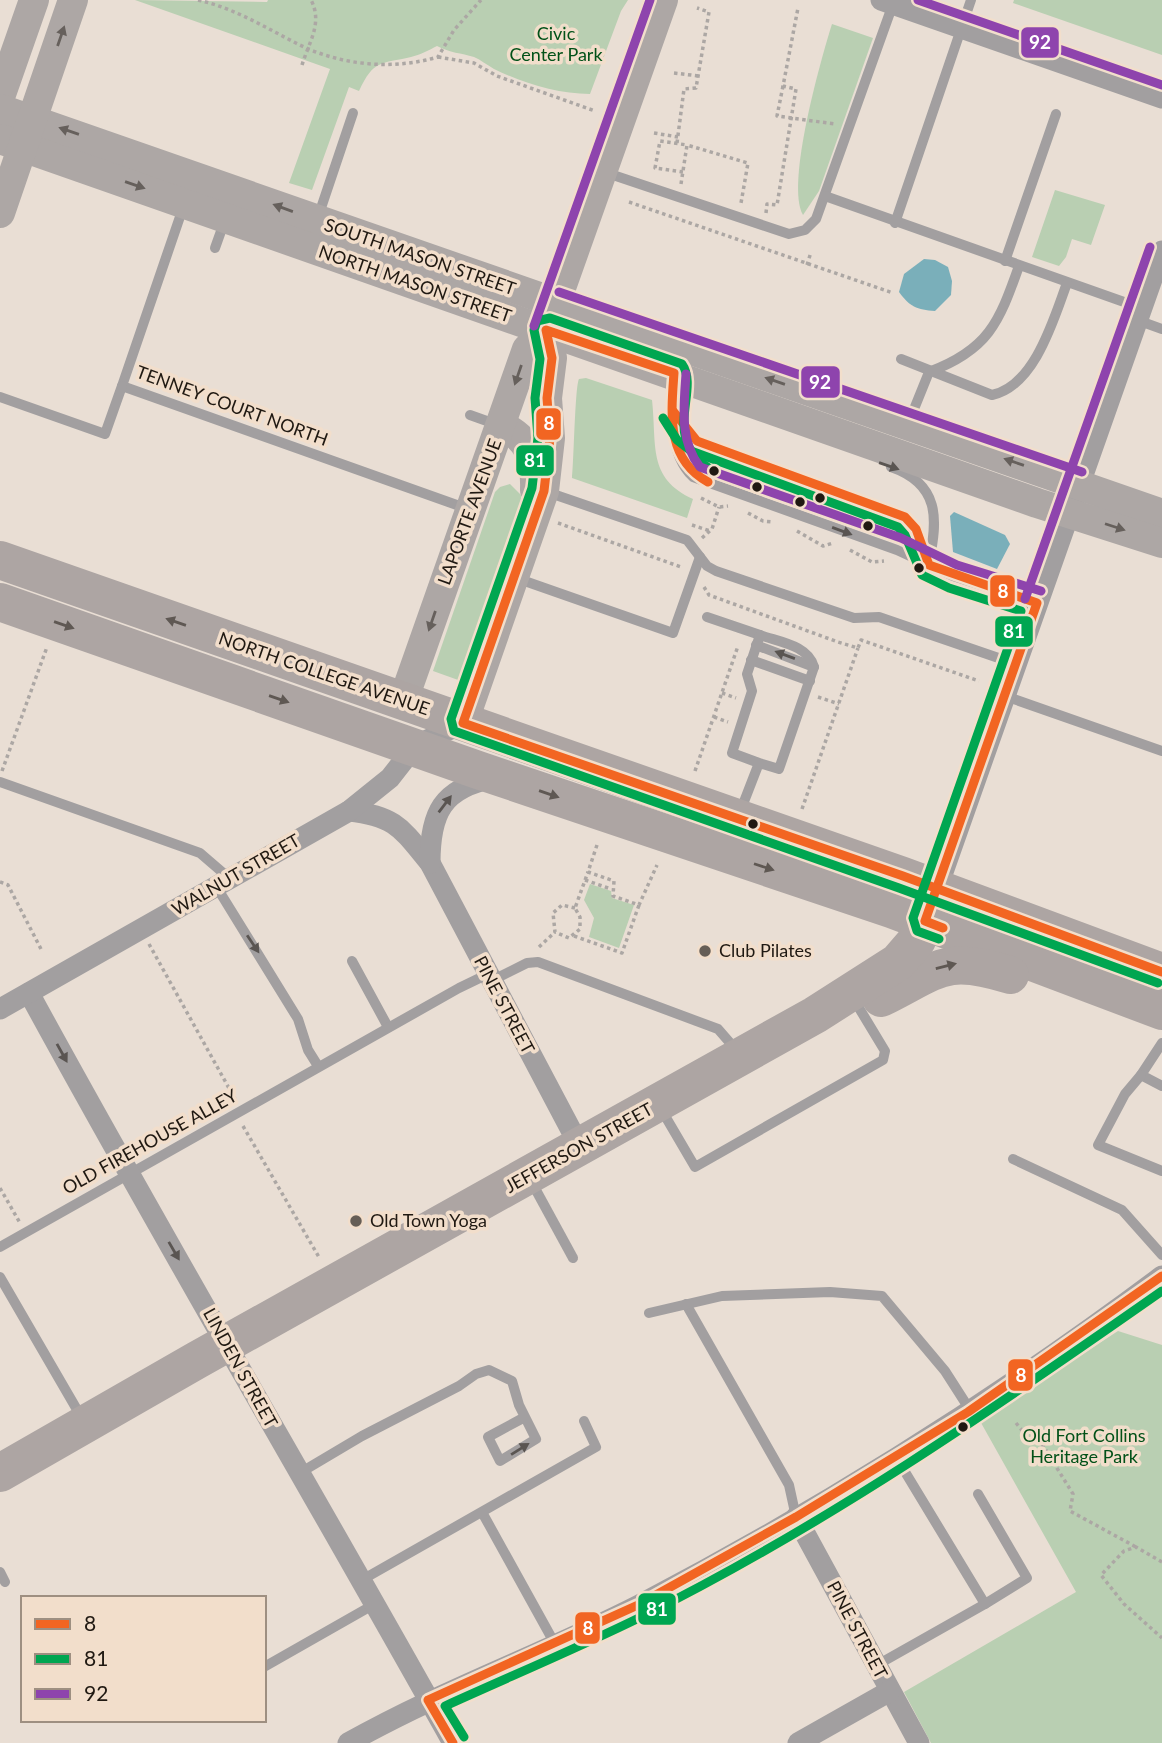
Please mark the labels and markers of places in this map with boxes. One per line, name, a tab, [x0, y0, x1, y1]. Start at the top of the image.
unlabelled marker	[707, 464, 721, 478]
unlabelled marker	[750, 480, 764, 494]
unlabelled marker	[813, 491, 827, 505]
unlabelled marker	[793, 495, 807, 509]
unlabelled marker	[861, 519, 875, 533]
unlabelled marker	[912, 561, 926, 575]
unlabelled marker	[746, 817, 760, 831]
place label: Club Pilates	[719, 939, 812, 961]
marker: Club Pilates	[697, 943, 713, 959]
place label: Old Town Yoga	[370, 1209, 487, 1231]
marker: Old Town Yoga	[348, 1213, 364, 1229]
unlabelled marker	[956, 1420, 970, 1434]

